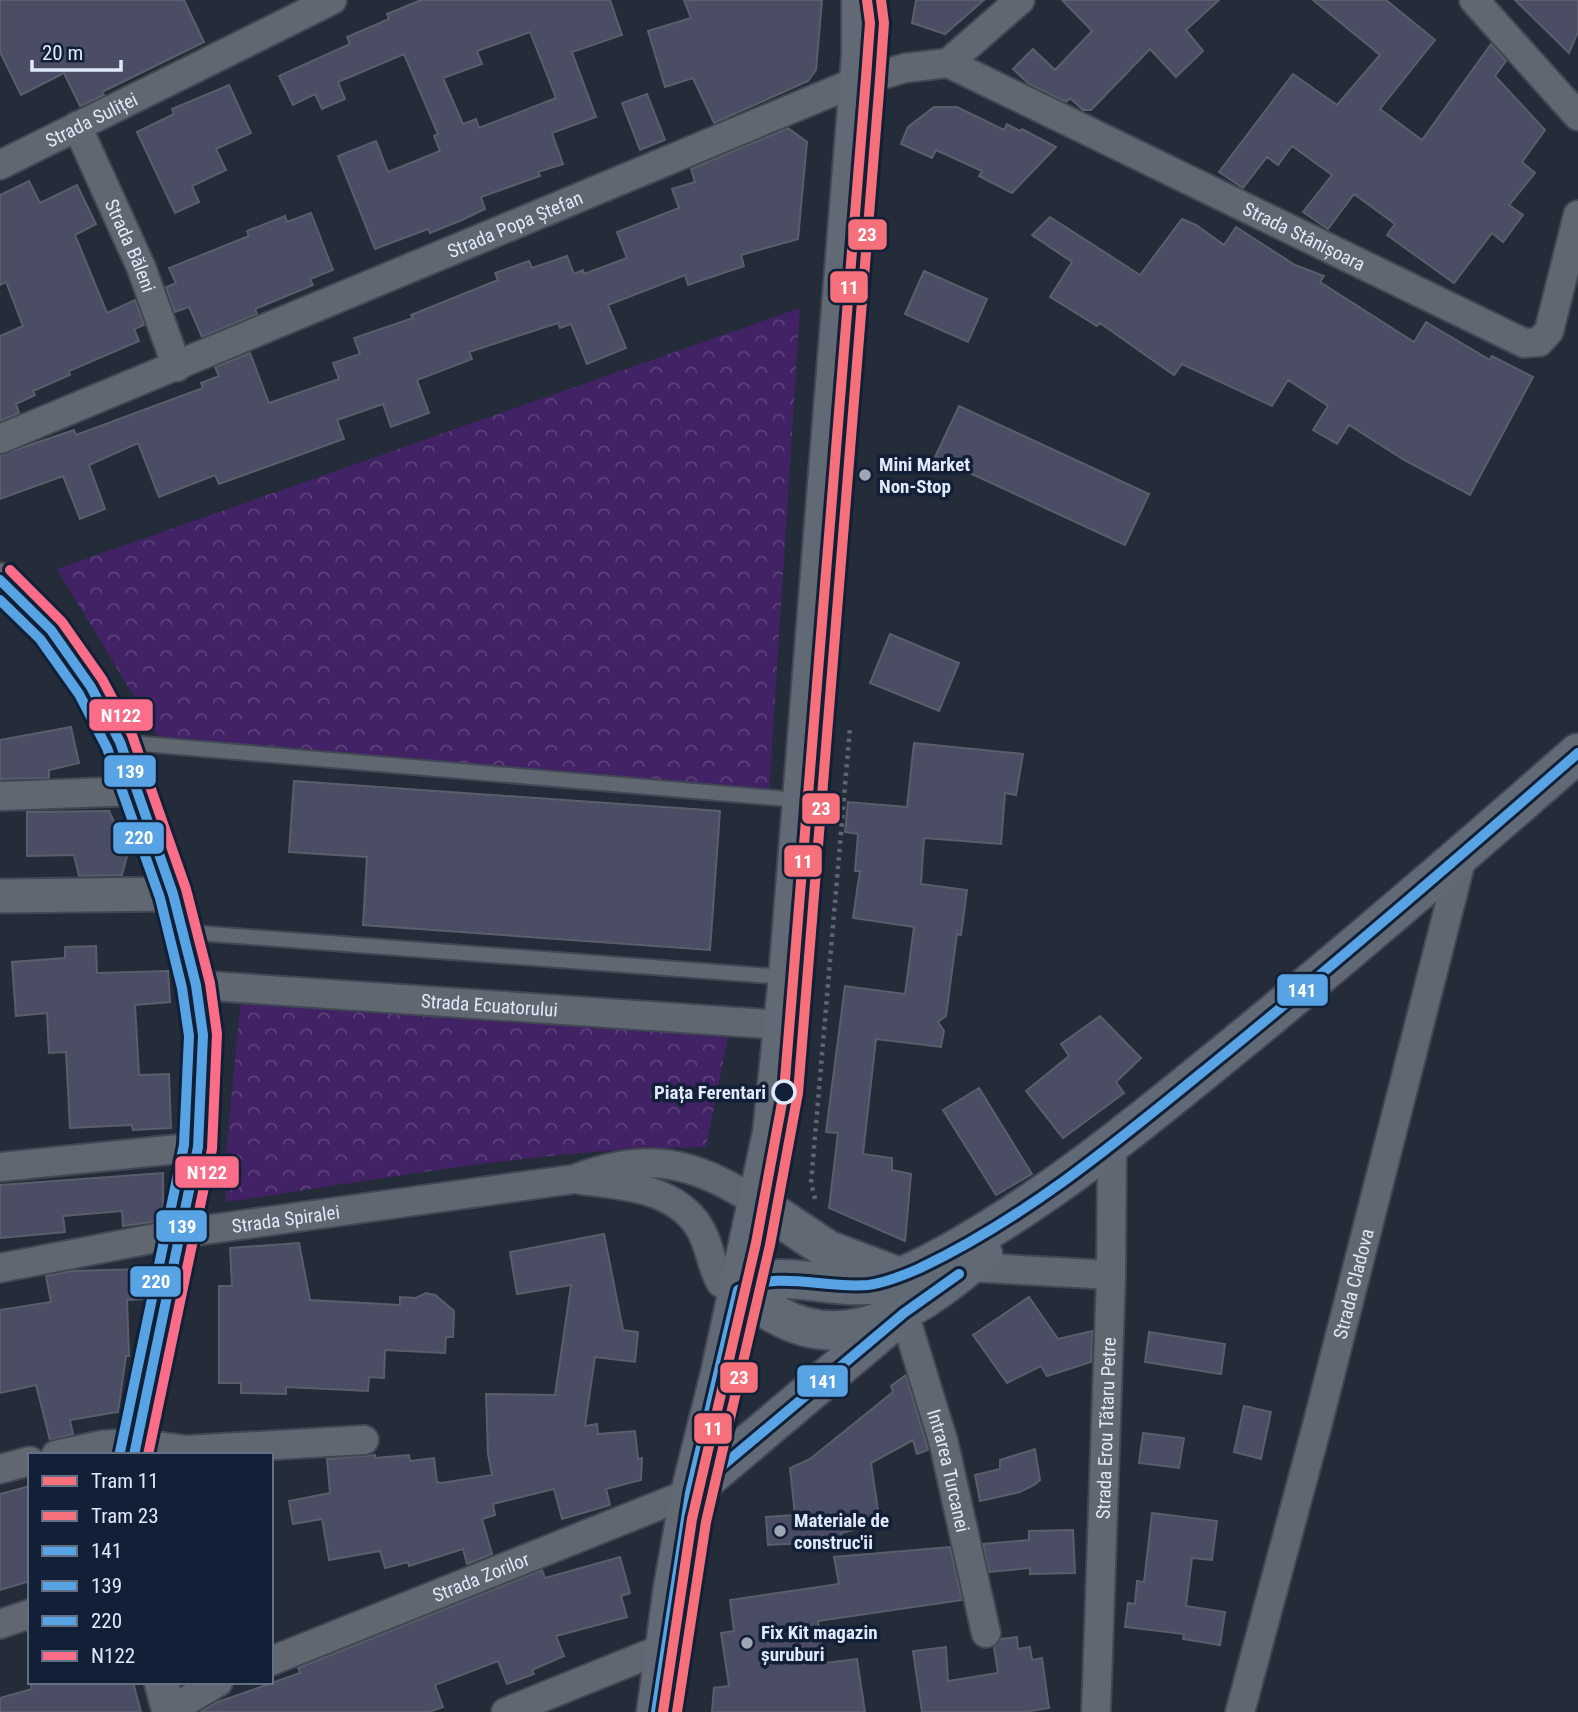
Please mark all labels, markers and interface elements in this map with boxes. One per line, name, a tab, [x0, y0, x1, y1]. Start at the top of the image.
scale bar	[32, 28, 121, 72]
text: 20 m	[42, 41, 83, 65]
street label: Strada Suliței	[42, 88, 141, 153]
street label: Strada Popa Ștefan	[444, 186, 586, 263]
street label: Strada Băleni	[100, 196, 160, 295]
street label: Strada Stânișoara	[1239, 197, 1369, 276]
line badge: 23	[847, 218, 888, 251]
text: 23	[857, 223, 877, 246]
line badge: 11	[829, 270, 869, 304]
text: 11	[839, 276, 859, 299]
place label: Mini Market Non-Stop	[879, 453, 970, 498]
marker: Mini Market Non-Stop	[857, 467, 873, 483]
line badge: N122	[88, 698, 154, 732]
text: N122	[101, 704, 141, 727]
line badge: 139	[103, 754, 157, 788]
text: 139	[116, 760, 144, 783]
line badge: 23	[801, 792, 841, 825]
text: 23	[811, 797, 831, 820]
line badge: 220	[112, 821, 165, 855]
text: 220	[125, 826, 153, 849]
line badge: 11	[783, 844, 823, 878]
text: 11	[793, 850, 813, 873]
line badge: 141	[1276, 973, 1329, 1007]
text: 141	[1288, 979, 1316, 1002]
street label: Strada Ecuatorului	[420, 989, 559, 1022]
marker: Piața Ferentari	[772, 1080, 796, 1104]
place label: Piața Ferentari	[654, 1081, 766, 1104]
line badge: N122	[174, 1155, 240, 1189]
text: N122	[187, 1161, 227, 1184]
street label: Strada Spiralei	[230, 1200, 341, 1238]
line badge: 139	[155, 1209, 208, 1243]
text: 139	[168, 1215, 196, 1238]
street label: Strada Cladova	[1329, 1226, 1379, 1342]
line badge: 220	[129, 1265, 182, 1298]
text: 220	[142, 1270, 170, 1293]
street label: Strada Erou Tătaru Petre	[1092, 1337, 1121, 1520]
line badge: 23	[719, 1361, 759, 1394]
line badge: 141	[796, 1364, 849, 1398]
text: 23	[729, 1366, 749, 1389]
text: 141	[809, 1370, 837, 1393]
street label: Intrarea Turcanei	[922, 1406, 974, 1534]
line badge: 11	[693, 1412, 733, 1445]
text: 11	[703, 1417, 723, 1440]
legend	[28, 1453, 273, 1684]
text: Tram 11	[91, 1469, 159, 1493]
text: Tram 23	[91, 1504, 159, 1528]
place label: Materiale de construc'ii	[794, 1509, 889, 1554]
marker: Materiale de construc'ii	[772, 1523, 788, 1539]
text: 141	[91, 1539, 122, 1563]
street label: Strada Zorilor	[429, 1548, 533, 1607]
text: 139	[91, 1574, 122, 1598]
text: 220	[91, 1609, 122, 1633]
place label: Fix Kit magazin șuruburi	[761, 1621, 878, 1666]
marker: Fix Kit magazin șuruburi	[739, 1635, 755, 1651]
text: N122	[91, 1644, 135, 1668]

